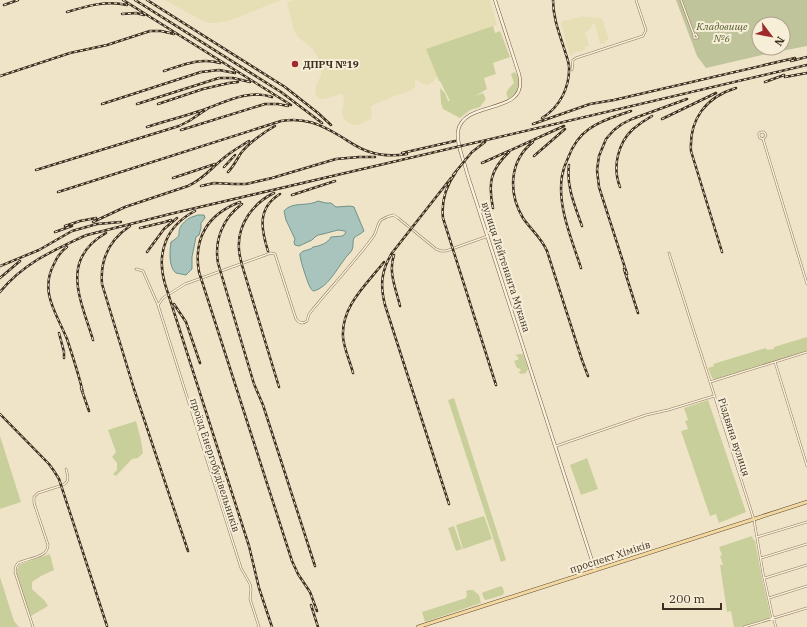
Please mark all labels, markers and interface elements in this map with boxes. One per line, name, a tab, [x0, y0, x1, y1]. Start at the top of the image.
north arrow	[751, 16, 791, 56]
park label: Кладовище №6	[696, 20, 748, 45]
text: N	[771, 34, 788, 49]
place label: ДПРЧ №19	[303, 58, 359, 71]
marker: ДПРЧ №19	[290, 59, 300, 69]
street label: вулиця Лейтенанта Мукана	[479, 200, 533, 334]
street label: проїзд Енергобудівельників	[187, 396, 243, 534]
street label: Різдвяна вулиця	[715, 396, 753, 478]
street label: проспект Хіміків	[568, 538, 652, 576]
scale bar	[663, 585, 721, 611]
text: 200 m	[669, 591, 705, 606]

